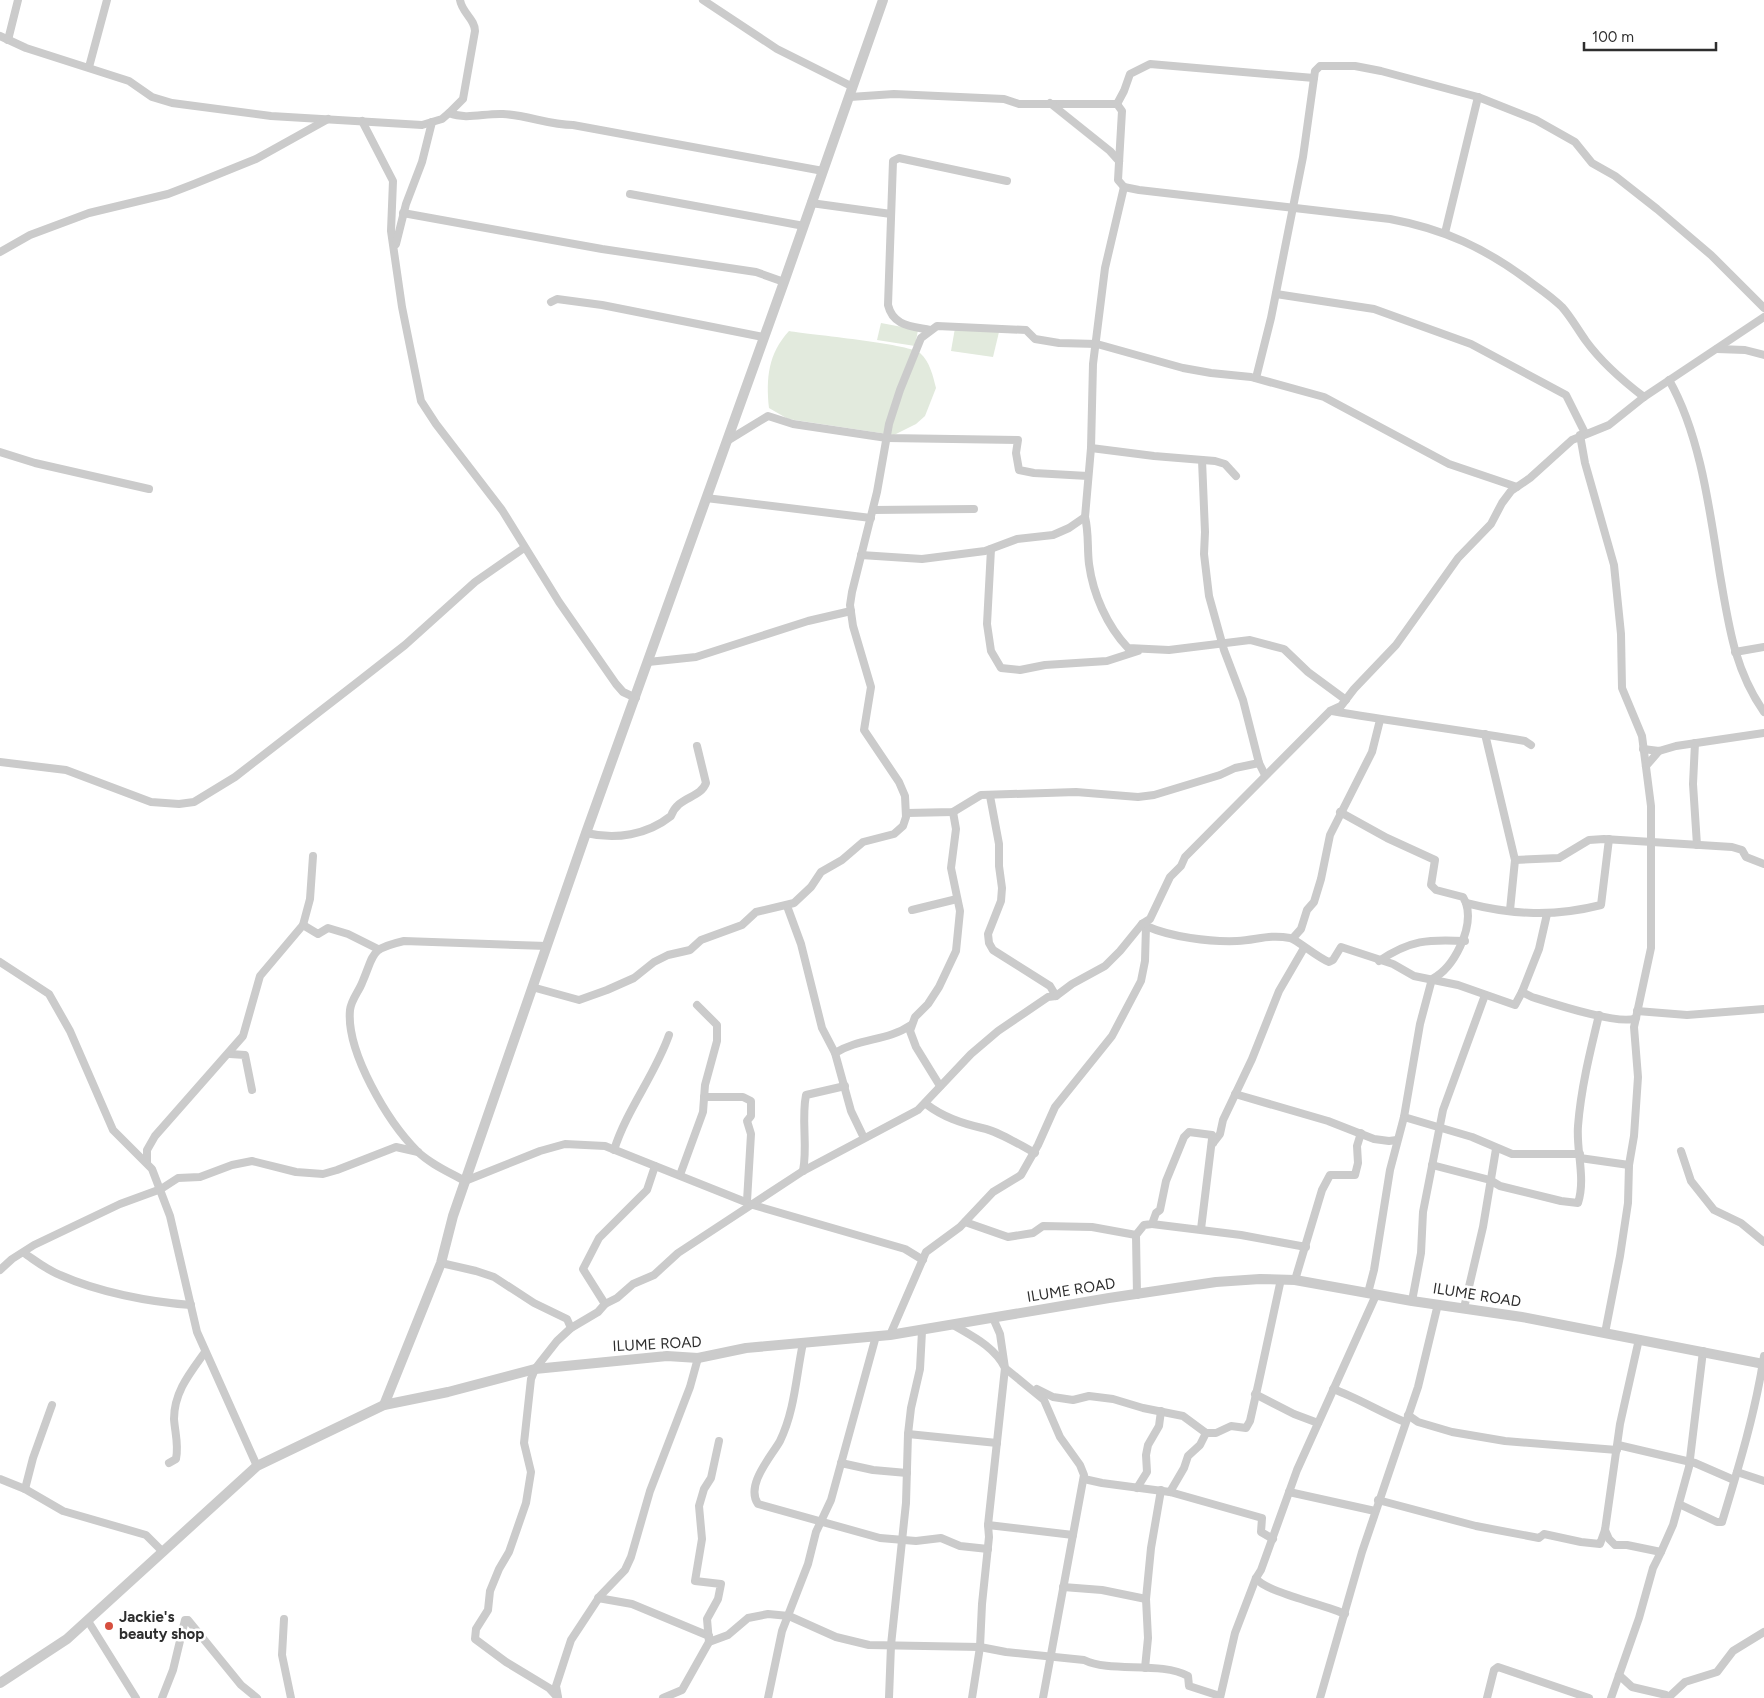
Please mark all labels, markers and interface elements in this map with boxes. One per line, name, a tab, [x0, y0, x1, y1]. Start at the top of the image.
scale bar	[1584, 20, 1716, 52]
text: 100 m	[1592, 28, 1634, 46]
street label: ILUME ROAD	[1026, 1274, 1116, 1306]
street label: ILUME ROAD	[1432, 1279, 1522, 1311]
street label: ILUME ROAD	[612, 1333, 702, 1355]
place label: Jackie's beauty shop	[119, 1608, 204, 1643]
marker: Jackie's beauty shop	[103, 1620, 115, 1632]

